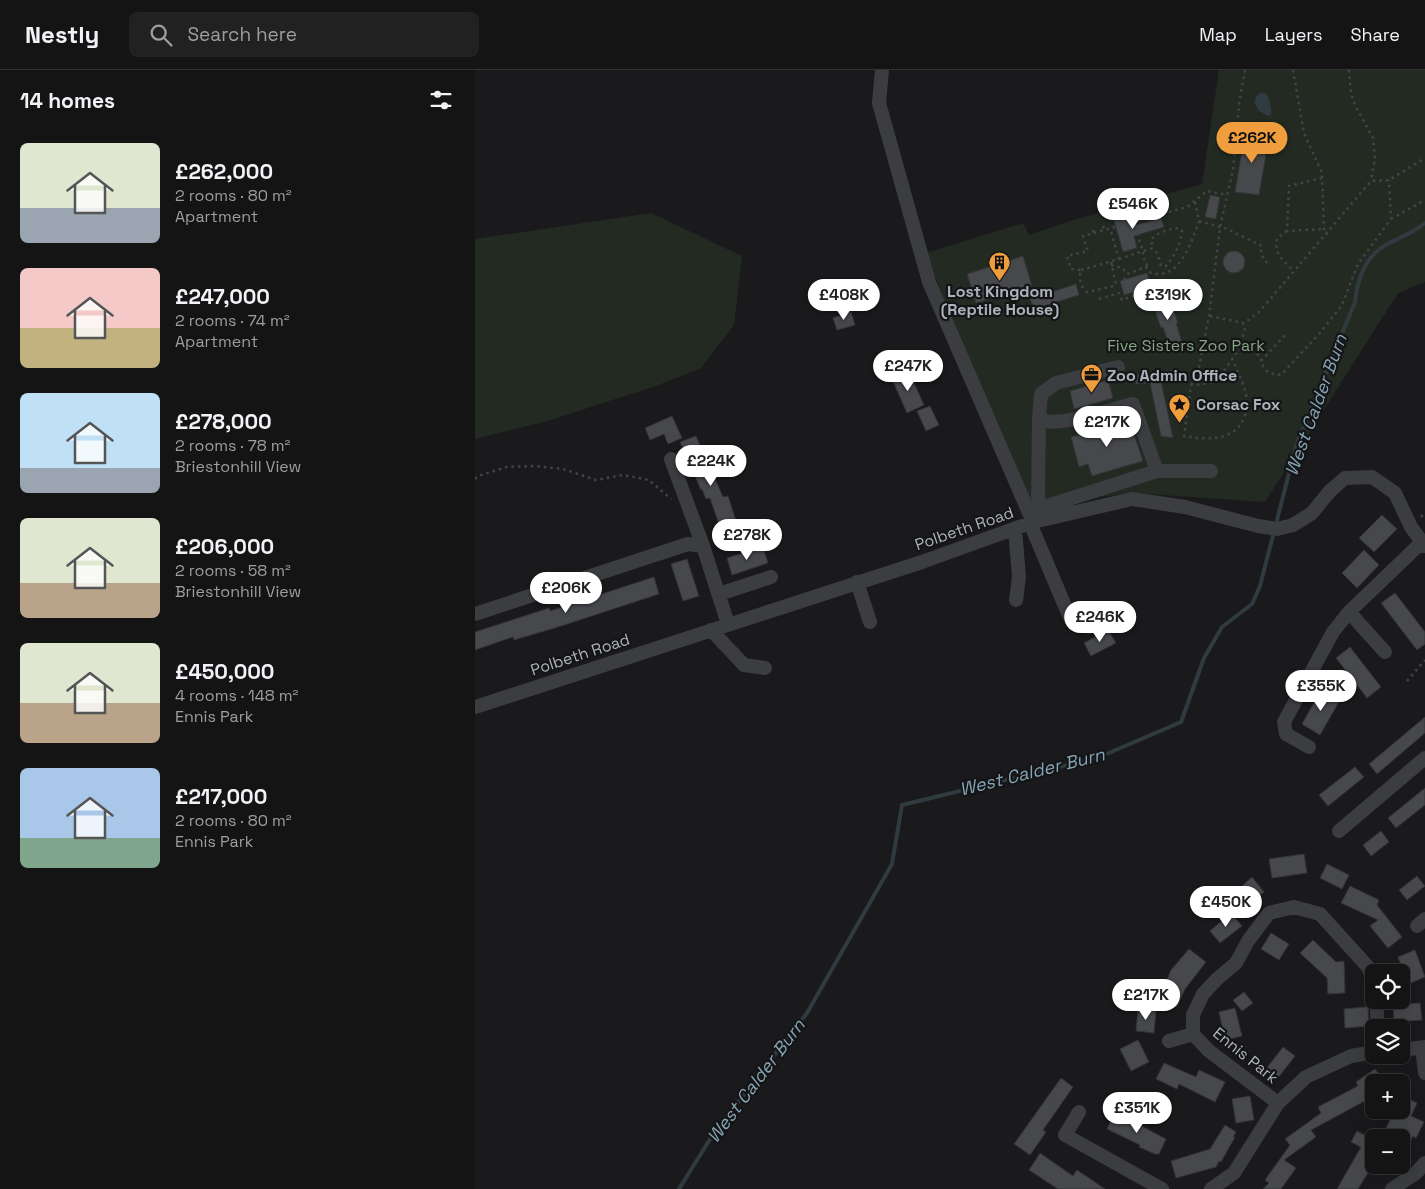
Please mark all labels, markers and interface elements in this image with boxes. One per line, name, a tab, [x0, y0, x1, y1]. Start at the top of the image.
search box	[129, 12, 479, 57]
text: Nestly	[25, 19, 99, 50]
icon: search	[147, 21, 175, 49]
text: Search here	[187, 22, 297, 47]
text: Map	[1199, 23, 1237, 46]
text: Layers	[1265, 23, 1322, 46]
text: Share	[1350, 23, 1400, 46]
icon: filters	[427, 86, 455, 114]
text: 14 homes	[20, 87, 115, 114]
pin: £262K	[1217, 122, 1287, 164]
text: £262K	[1227, 127, 1277, 148]
text: £262,000	[175, 158, 273, 185]
icon: home	[60, 163, 120, 223]
text: 2 rooms · 80 m²	[175, 185, 292, 206]
pin: £546K	[1098, 188, 1168, 230]
text: £546K	[1108, 193, 1158, 214]
text: Apartment	[175, 206, 258, 227]
building icon: Lost Kingdom (Reptile House)	[988, 250, 1012, 281]
pin: £408K	[809, 278, 879, 321]
pin: £319K	[1133, 278, 1203, 321]
place label: Lost Kingdom (Reptile House)	[941, 281, 1059, 320]
text: £247,000	[175, 283, 270, 310]
text: £408K	[819, 284, 869, 305]
text: £319K	[1145, 284, 1191, 305]
icon: home	[60, 288, 120, 348]
text: 2 rooms · 74 m²	[175, 310, 290, 331]
water label: West Calder Burn	[1279, 330, 1352, 479]
text: Apartment	[175, 331, 258, 352]
park label: Five Sisters Zoo Park	[1107, 335, 1265, 356]
pin: £247K	[873, 350, 943, 392]
text: £247K	[884, 355, 932, 376]
office icon: Zoo Admin Office	[1079, 363, 1103, 394]
place label: Zoo Admin Office	[1107, 365, 1237, 386]
place icon: Corsac Fox	[1168, 392, 1192, 423]
place label: Corsac Fox	[1196, 394, 1281, 415]
pin: £217K	[1072, 406, 1142, 448]
text: £278,000	[175, 408, 272, 435]
text: £217K	[1084, 411, 1130, 432]
icon: home	[60, 413, 120, 473]
text: 2 rooms · 78 m²	[175, 435, 290, 456]
pin: £224K	[676, 444, 746, 487]
text: £224K	[686, 450, 736, 471]
text: Briestonhill View	[175, 456, 301, 477]
street label: Polbeth Road	[912, 502, 1016, 555]
pin: £278K	[712, 518, 782, 561]
text: £278K	[723, 524, 771, 545]
text: £206,000	[175, 533, 274, 560]
icon: home	[60, 538, 120, 598]
text: 2 rooms · 58 m²	[175, 560, 291, 581]
pin: £206K	[531, 572, 601, 614]
text: £206K	[541, 577, 591, 598]
text: Briestonhill View	[175, 581, 301, 602]
pin: £246K	[1065, 600, 1135, 643]
text: £246K	[1075, 606, 1125, 627]
street label: Polbeth Road	[528, 629, 632, 680]
text: £450,000	[175, 658, 274, 685]
icon: home	[60, 663, 120, 723]
pin: £355K	[1286, 670, 1356, 712]
text: £355K	[1296, 675, 1346, 696]
text: 4 rooms · 148 m²	[175, 685, 298, 706]
text: Ennis Park	[175, 706, 253, 727]
water label: West Calder Burn	[957, 742, 1108, 801]
text: £217,000	[175, 783, 267, 810]
icon: home	[60, 788, 120, 848]
text: 2 rooms · 80 m²	[175, 810, 292, 831]
text: Ennis Park	[175, 831, 253, 852]
pin: £450K	[1191, 886, 1261, 928]
text: £450K	[1201, 891, 1251, 912]
map controls	[1365, 964, 1410, 1174]
button: locate	[1365, 964, 1410, 1009]
pin: £217K	[1111, 978, 1181, 1021]
text: £217K	[1123, 984, 1169, 1005]
water label: West Calder Burn	[702, 1013, 810, 1147]
button: layers	[1365, 1019, 1410, 1064]
street label: Ennis Park	[1209, 1023, 1283, 1088]
button: +	[1365, 1074, 1410, 1119]
pin: £351K	[1102, 1092, 1172, 1134]
text: £351K	[1114, 1097, 1160, 1118]
button: −	[1365, 1129, 1410, 1174]

